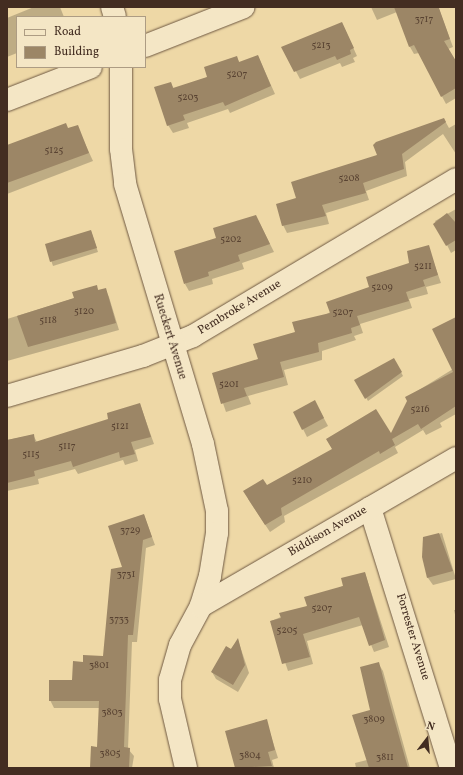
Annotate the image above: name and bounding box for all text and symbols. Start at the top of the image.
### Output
house number: 3717 [415,14,433,26]
legend [16,16,146,68]
text: Road [54,24,81,40]
house number: 5213 [311,40,331,52]
text: Building [54,44,99,60]
house number: 5207 [227,69,247,81]
house number: 5203 [178,92,198,104]
house number: 5125 [45,145,63,157]
house number: 5208 [338,173,360,185]
house number: 5202 [220,234,242,246]
house number: 5211 [414,261,432,273]
street label: Pembroke Avenue [196,277,284,339]
house number: 5209 [371,282,393,294]
street label: Rueckert Avenue [149,292,189,382]
house number: 5120 [74,306,94,318]
house number: 5207 [333,307,353,319]
house number: 5118 [39,315,57,327]
house number: 5201 [219,379,239,391]
house number: 5216 [410,404,430,416]
house number: 5121 [111,421,129,433]
house number: 5117 [58,441,76,453]
house number: 5115 [22,449,40,461]
house number: 5210 [292,475,312,487]
street label: Biddison Avenue [286,504,370,560]
house number: 3729 [120,525,140,537]
house number: 3731 [117,569,135,581]
street label: Forrester Avenue [392,592,432,682]
house number: 5207 [312,603,332,615]
house number: 3733 [109,614,129,626]
house number: 5205 [277,625,297,637]
house number: 3801 [89,660,109,672]
house number: 3803 [101,707,123,719]
house number: 3809 [363,714,385,726]
north arrow [407,719,447,759]
text: N [425,719,436,735]
house number: 3805 [100,748,120,760]
house number: 3804 [239,750,261,762]
house number: 3811 [376,752,394,764]

